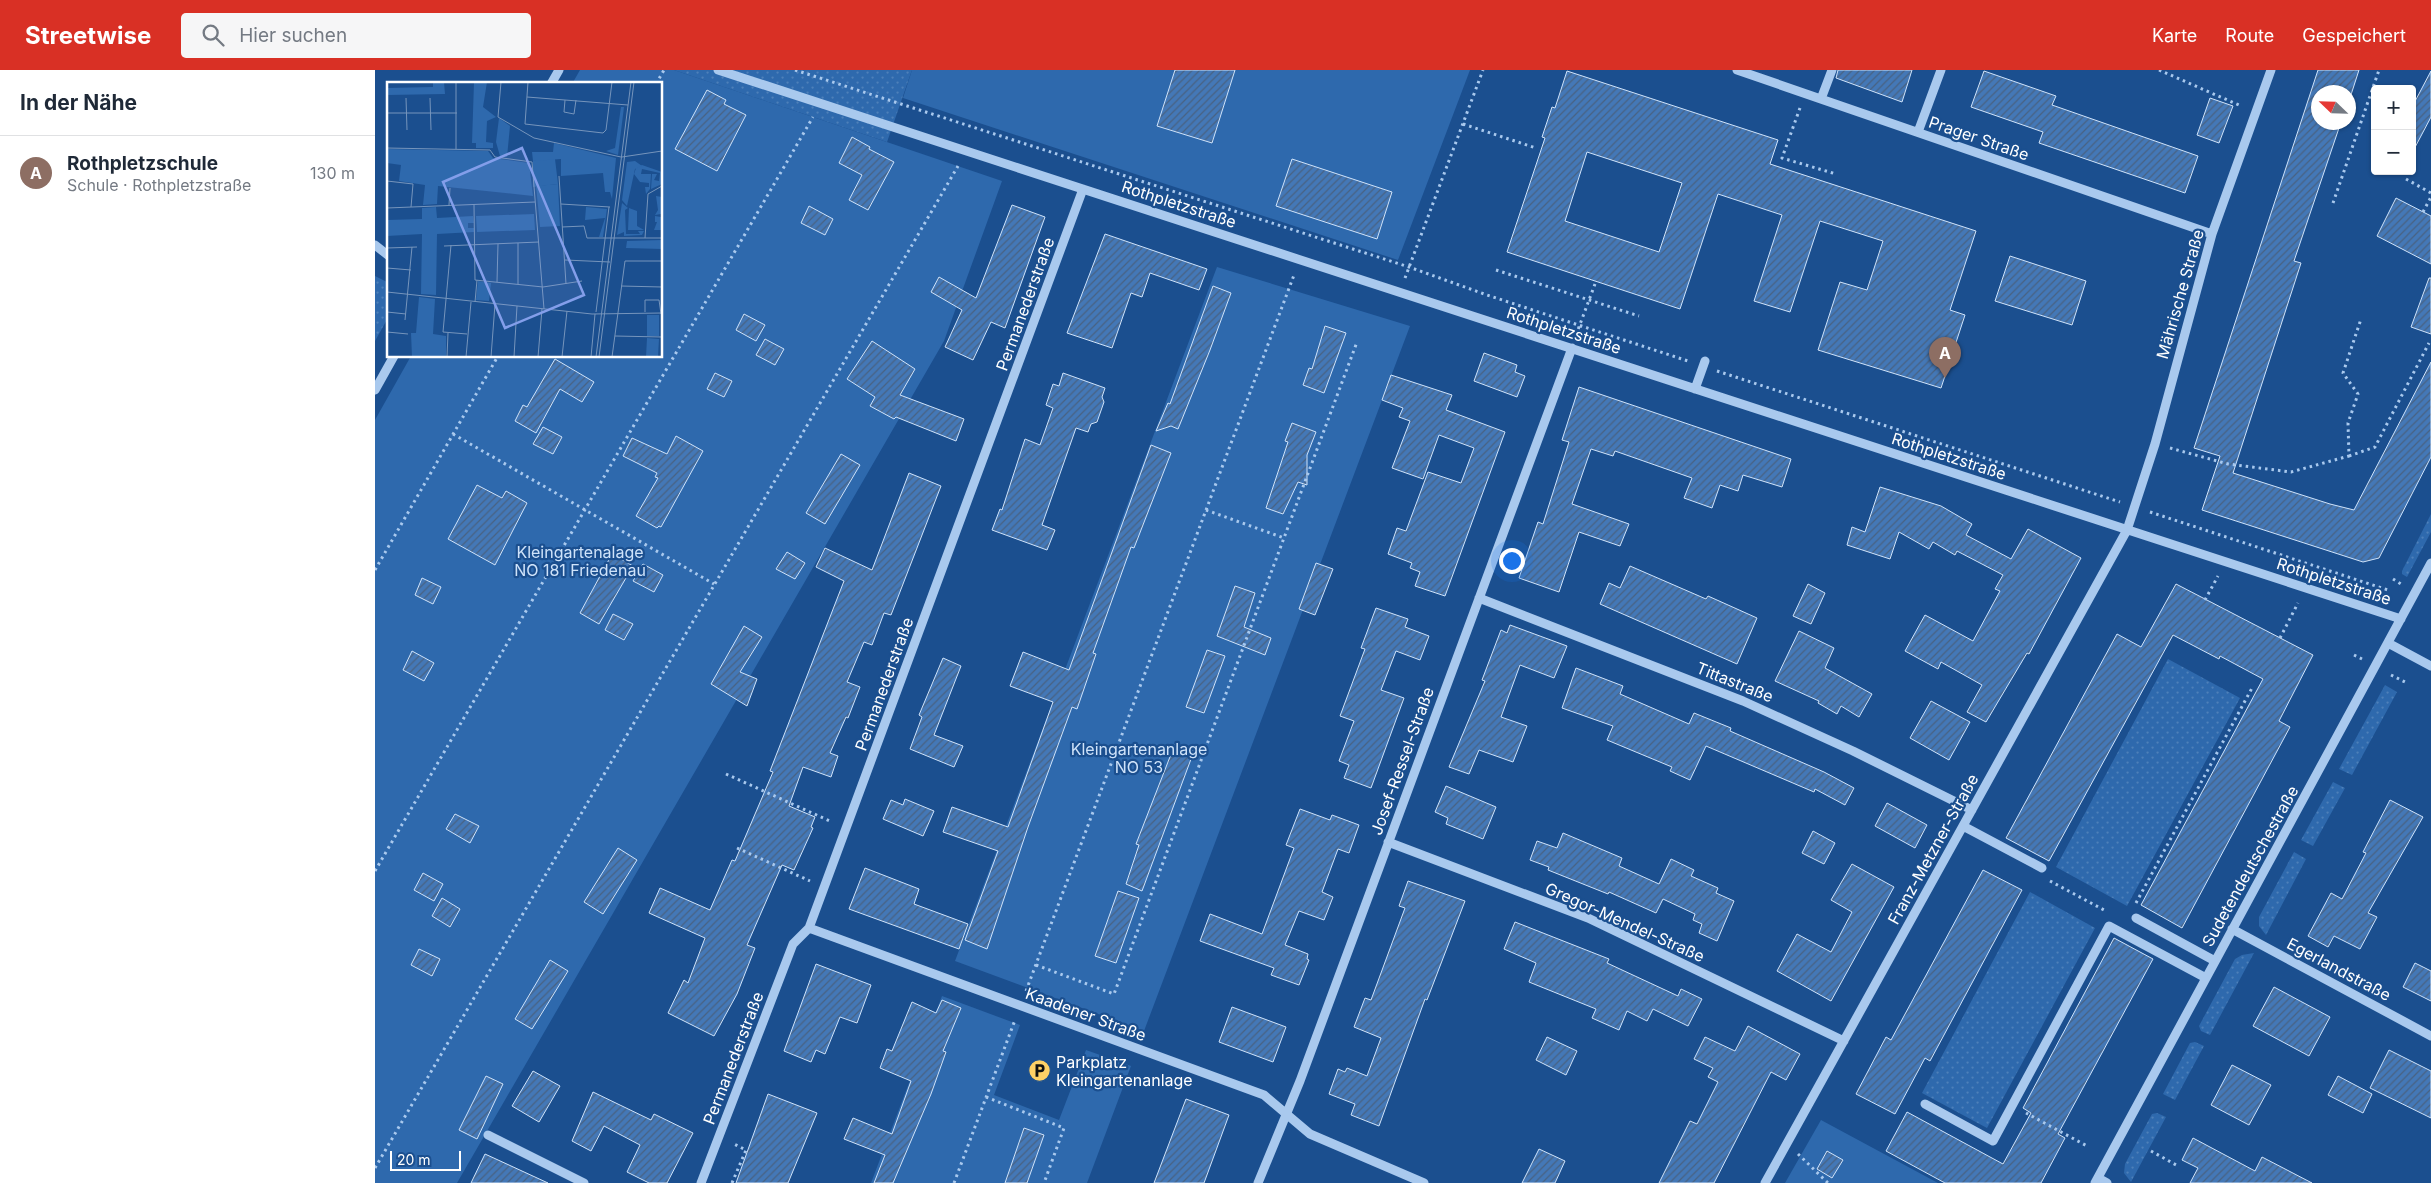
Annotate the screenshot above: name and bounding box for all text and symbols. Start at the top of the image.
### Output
search box [181,13,531,58]
text: Streetwise [25,21,151,50]
icon: search [199,21,227,49]
text: Hier suchen [239,24,347,47]
text: Karte [2152,25,2197,46]
text: Route [2225,25,2274,46]
text: Gespeichert [2302,25,2406,46]
inset map [387,82,663,358]
north arrow [2311,85,2356,130]
map controls [2371,85,2416,175]
button: + [2371,85,2416,130]
text: In der Nähe [20,90,137,115]
street label: Prager Straße [1926,112,2032,164]
button: − [2371,130,2416,175]
text: Rothpletzschule [67,152,218,175]
text: A [30,163,42,183]
text: 130 m [310,163,355,183]
text: Schule · Rothpletzstraße [67,175,251,195]
street label: Rothpletzstraße [1119,176,1239,232]
street label: Mährische Straße [2152,227,2208,361]
street label: Permanederstraße [992,235,1058,373]
street label: Rothpletzstraße [1504,302,1624,358]
pin: A [1929,337,1961,378]
street label: Rothpletzstraße [1889,428,2009,484]
park label: Kleingartenalage NO 181 Friedenau [514,542,646,580]
your location [1499,548,1525,574]
street label: Rothpletzstraße [2274,553,2394,609]
street label: Permanederstraße [851,615,917,753]
street label: Tittastraße [1694,658,1776,706]
street label: Josef-Ressel-Straße [1366,684,1438,838]
park label: Kleingartenanlage NO 53 [1071,739,1207,777]
street label: Franz-Metzner-Straße [1883,770,1983,928]
street label: Sudetendeutschestraße [2197,782,2303,950]
street label: Gregor-Mendel-Straße [1542,878,1708,966]
street label: Egerlandstraße [2284,933,2394,1005]
street label: Kaadener Straße [1023,983,1149,1045]
street label: Permanederstraße [698,989,768,1127]
place label: Parkplatz Kleingartenanlage [1056,1052,1193,1090]
parking icon: Parkplatz Kleingartenanlage [1028,1059,1052,1083]
scale bar [390,1148,461,1171]
text: 20 m [397,1151,431,1168]

